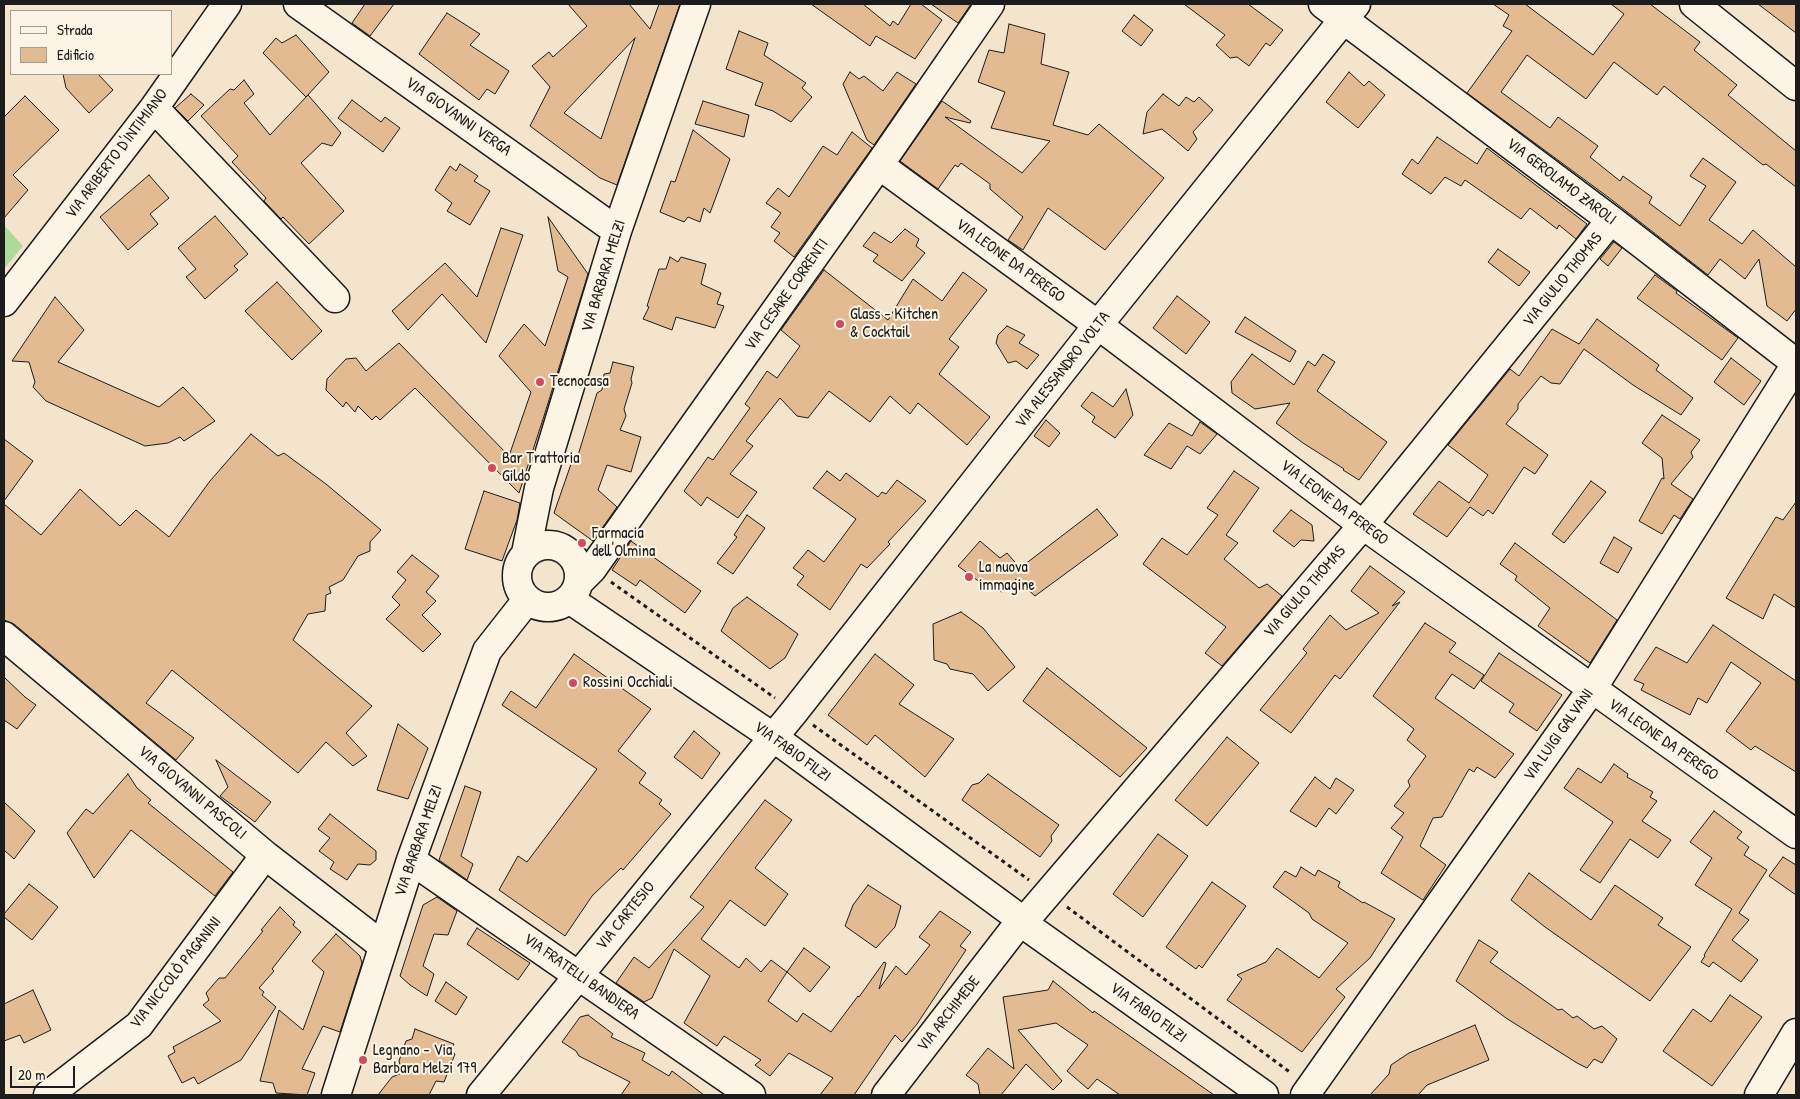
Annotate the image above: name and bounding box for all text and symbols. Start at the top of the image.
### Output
legend [10,10,172,75]
text: Strada [57,19,92,40]
text: Edificio [57,44,94,65]
street label: VIA GIOVANNI VERGA [401,73,515,161]
street label: VIA ARIBERTO D'INTIMIANO [62,85,172,223]
street label: VIA GEROLAMO ZAROLI [1502,134,1620,230]
street label: VIA LEONE DA PEREGO [952,215,1068,307]
street label: VIA BARBARA MELZI [578,217,630,335]
street label: VIA GIULIO THOMAS [1519,229,1607,331]
street label: VIA CESARE CORRENTI [741,235,833,355]
place label: Glass - Kitchen & Cocktail [850,305,938,343]
street label: VIA ALESSANDRO VOLTA [1012,308,1114,432]
marker: Glass - Kitchen & Cocktail [834,318,846,330]
place label: Tecnocasa [550,372,609,392]
marker: Tecnocasa [534,376,546,388]
place label: Bar Trattoria Gildo [502,449,580,487]
street label: VIA LEONE DA PEREGO [1276,456,1392,550]
marker: Bar Trattoria Gildo [486,462,498,474]
place label: Farmacia dell'Olmina [592,524,655,562]
marker: Farmacia dell'Olmina [576,537,588,549]
street label: VIA GIULIO THOMAS [1260,542,1350,642]
place label: La nuova immagine [979,558,1035,596]
marker: La nuova immagine [963,571,975,583]
place label: Rossini Occhiali [583,673,673,693]
marker: Rossini Occhiali [567,677,579,689]
street label: VIA LUIGI GALVANI [1520,685,1598,785]
street label: VIA LEONE DA PEREGO [1604,695,1722,785]
street label: VIA FABIO FILZI [750,718,834,786]
street label: VIA GIOVANNI PASCOLI [134,742,250,844]
street label: VIA BARBARA MELZI [391,783,447,899]
street label: VIA CARTESIO [593,878,659,954]
street label: VIA NICCOLÒ PAGANINI [126,913,226,1033]
street label: VIA FRATELLI BANDIERA [519,930,643,1024]
street label: VIA ARCHIMEDE [914,972,984,1056]
street label: VIA FABIO FILZI [1106,979,1190,1047]
place label: Legnano - Via Barbara Melzi 179 [373,1041,476,1079]
marker: Legnano - Via Barbara Melzi 179 [357,1054,369,1066]
scale bar [12,1056,78,1088]
text: 20 m [18,1064,45,1085]

